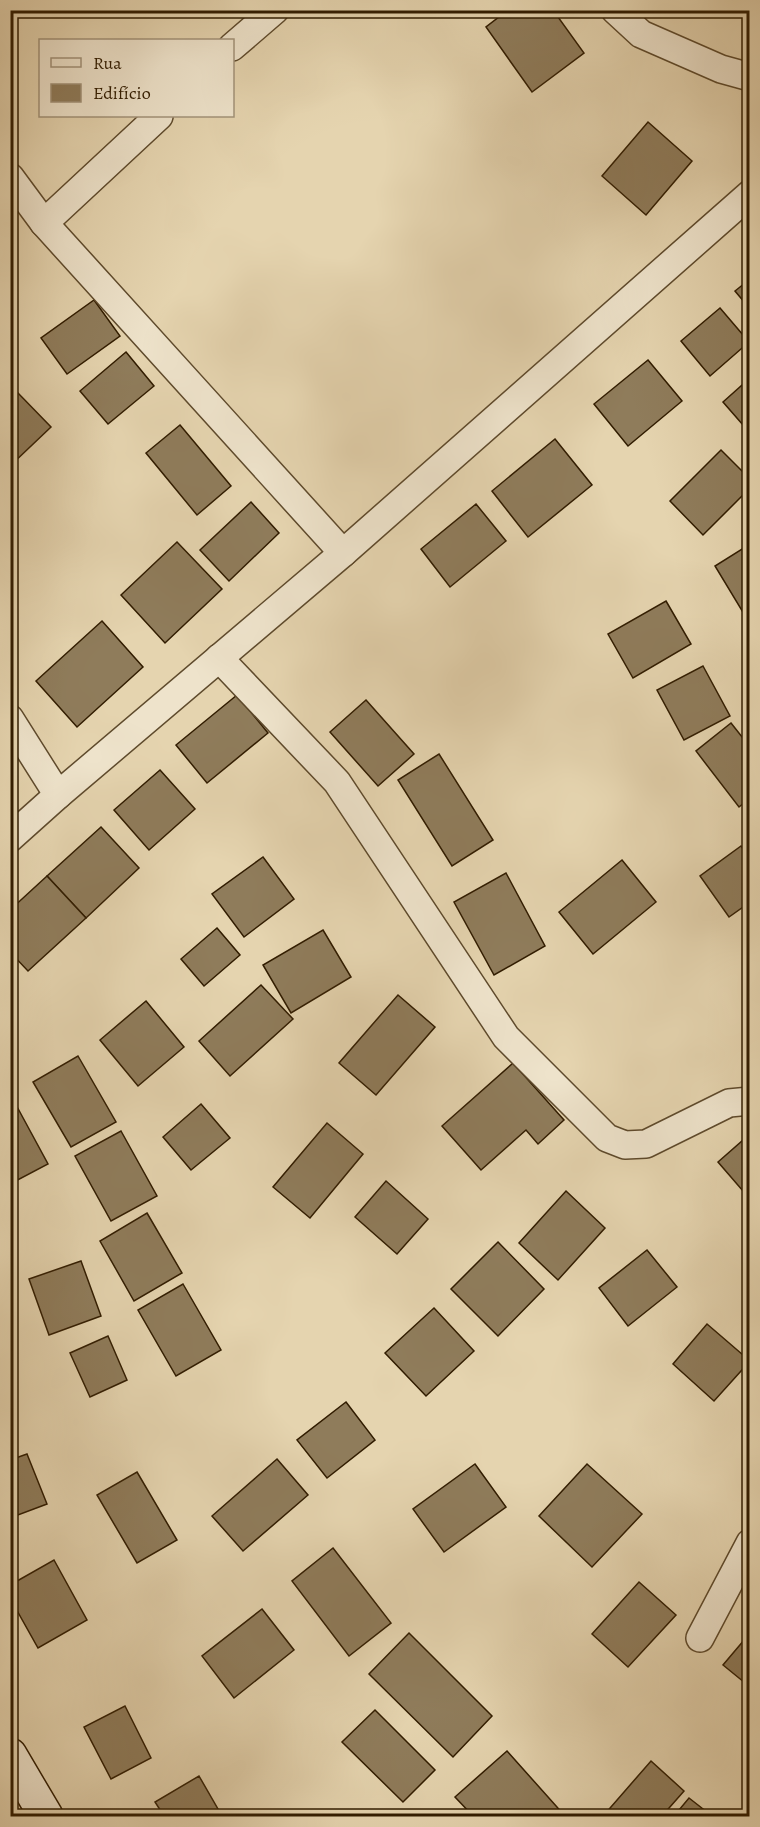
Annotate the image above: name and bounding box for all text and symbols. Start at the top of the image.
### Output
legend [39,39,234,117]
text: Rua [93,51,122,75]
text: Edifício [93,81,151,105]

